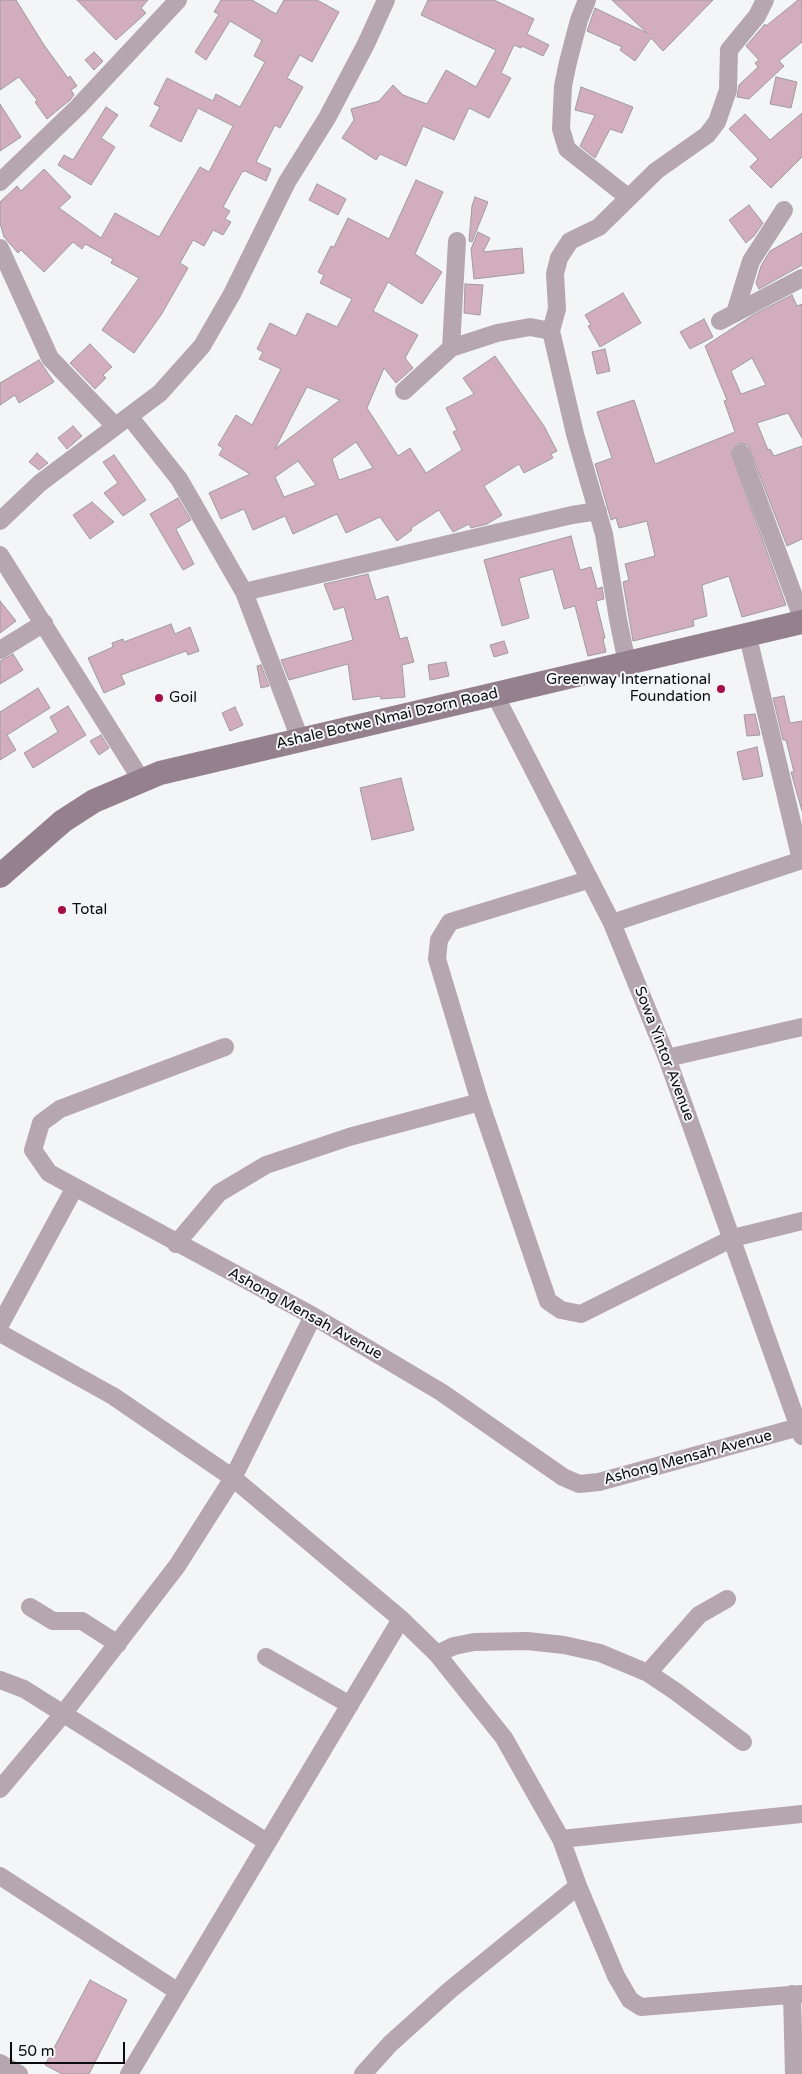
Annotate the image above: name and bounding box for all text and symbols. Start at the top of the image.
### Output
place label: Greenway International Foundation [546,671,711,706]
marker: Greenway International Foundation [715,683,727,695]
street label: Ashale Botwe Nmai Dzorn Road [274,685,500,753]
place label: Goil [169,689,197,707]
marker: Goil [153,692,165,704]
place label: Total [72,901,107,919]
marker: Total [56,904,68,916]
street label: Sowa Yintor Avenue [630,984,698,1124]
street label: Ashong Mensah Avenue [225,1264,385,1364]
street label: Ashong Mensah Avenue [602,1427,774,1489]
scale bar [12,2032,128,2064]
text: 50 m [18,2042,55,2060]

